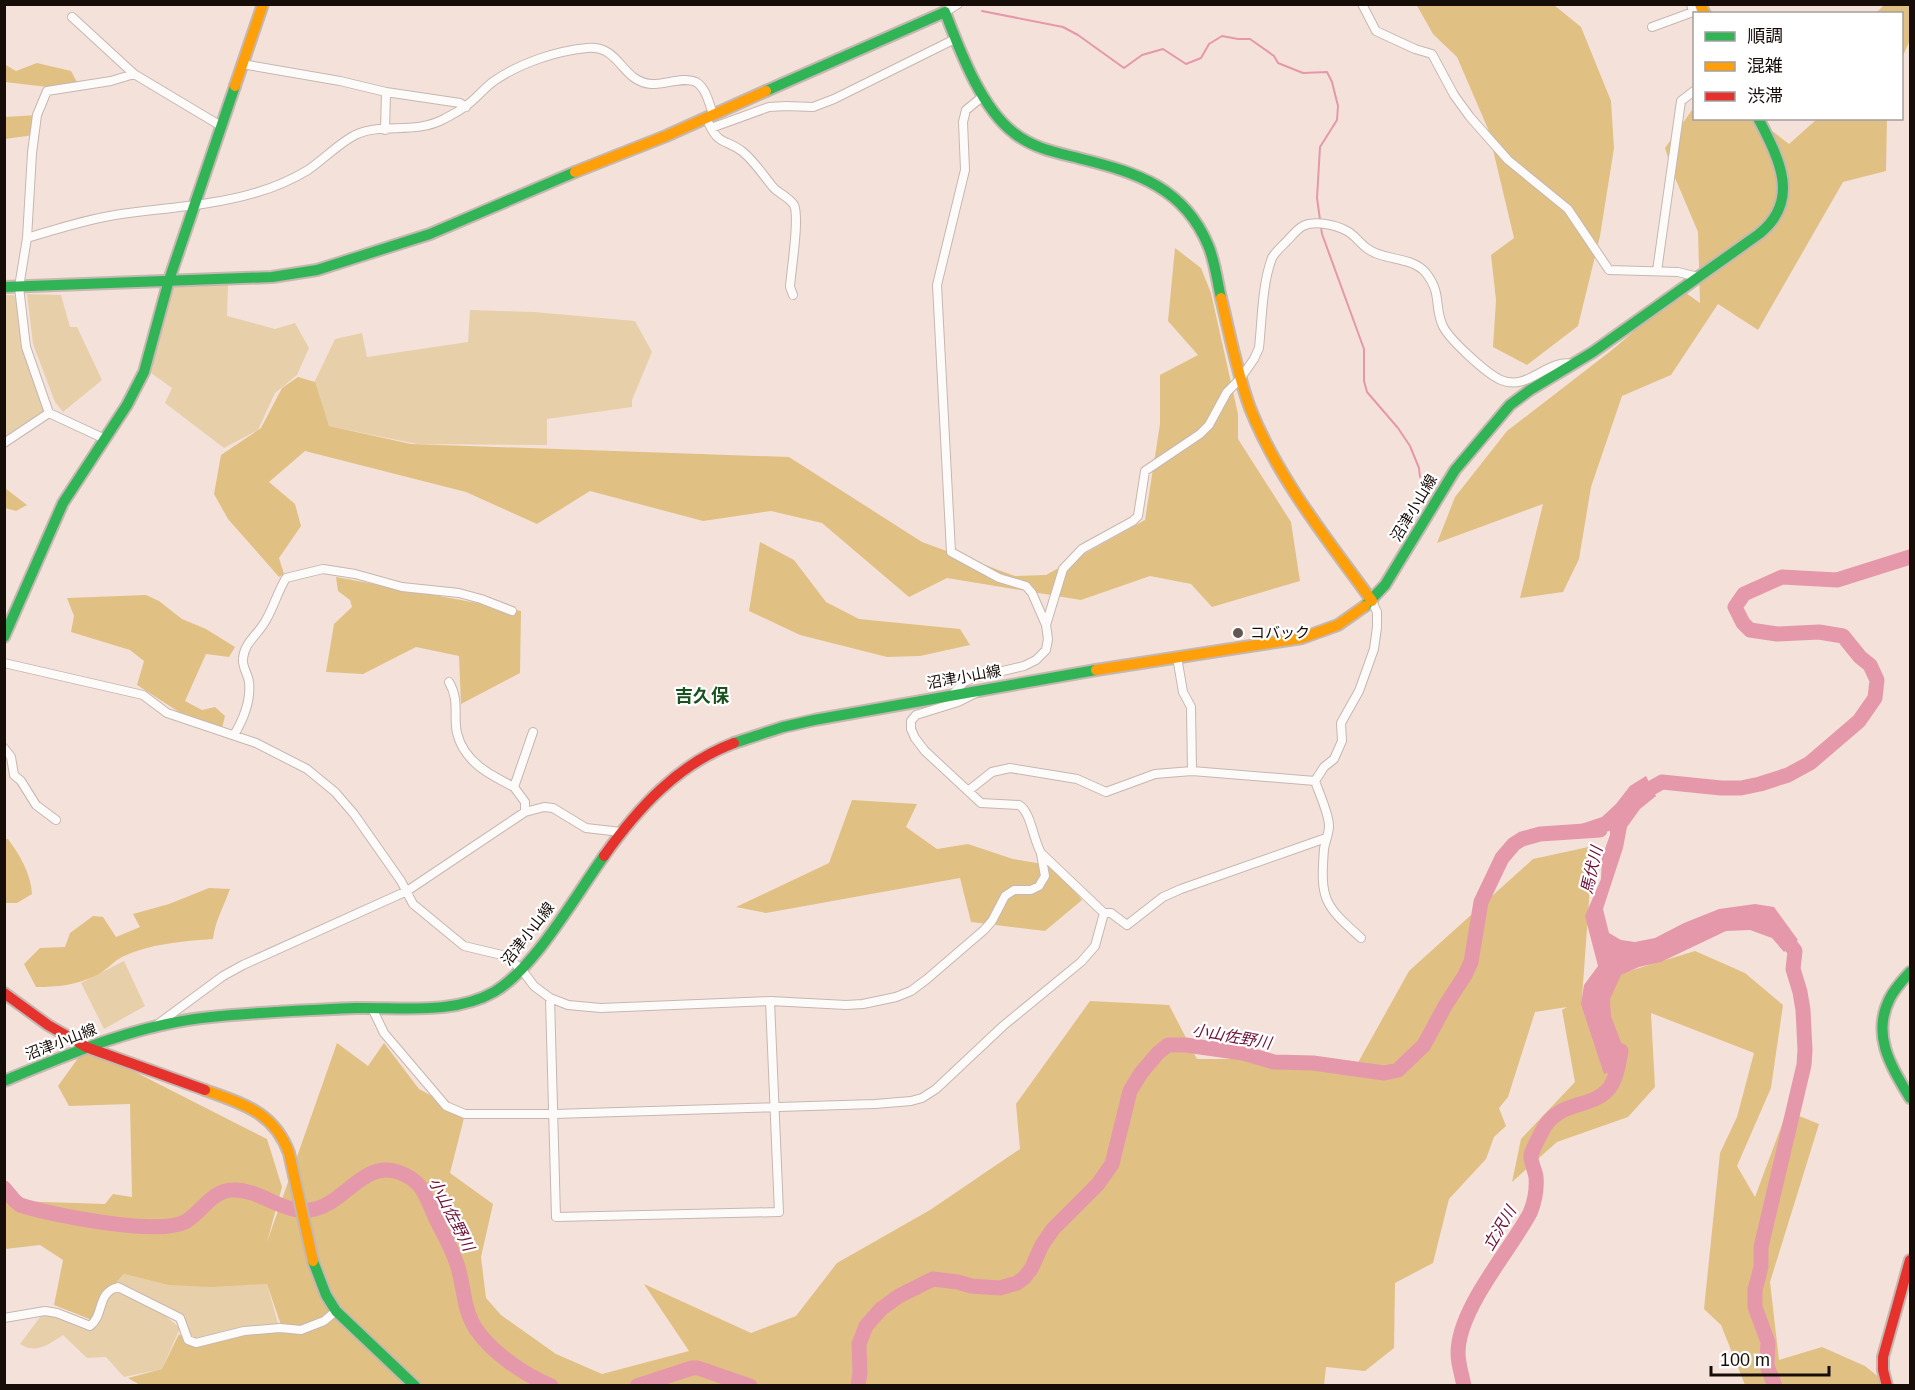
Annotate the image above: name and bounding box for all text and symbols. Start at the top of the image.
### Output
legend [1693,12,1903,120]
text: 順調 [1747,26,1783,46]
text: 混雑 [1747,56,1783,76]
text: 渋滞 [1747,86,1783,106]
street label: 沼津小山線 [1387,471,1440,544]
place label: コバック [1250,624,1310,641]
marker: コバック [1231,626,1245,640]
street label: 沼津小山線 [925,662,1002,691]
district label: 吉久保 [675,686,730,706]
water label: 馬伏川 [1578,843,1606,895]
street label: 沼津小山線 [498,899,557,968]
street label: 沼津小山線 [23,1020,99,1063]
water label: 小山佐野川 [1191,1021,1275,1052]
water label: 小山佐野川 [426,1175,478,1256]
water label: 立沢川 [1480,1202,1520,1253]
scale bar [1711,1339,1830,1377]
text: 100 m [1720,1350,1770,1370]

